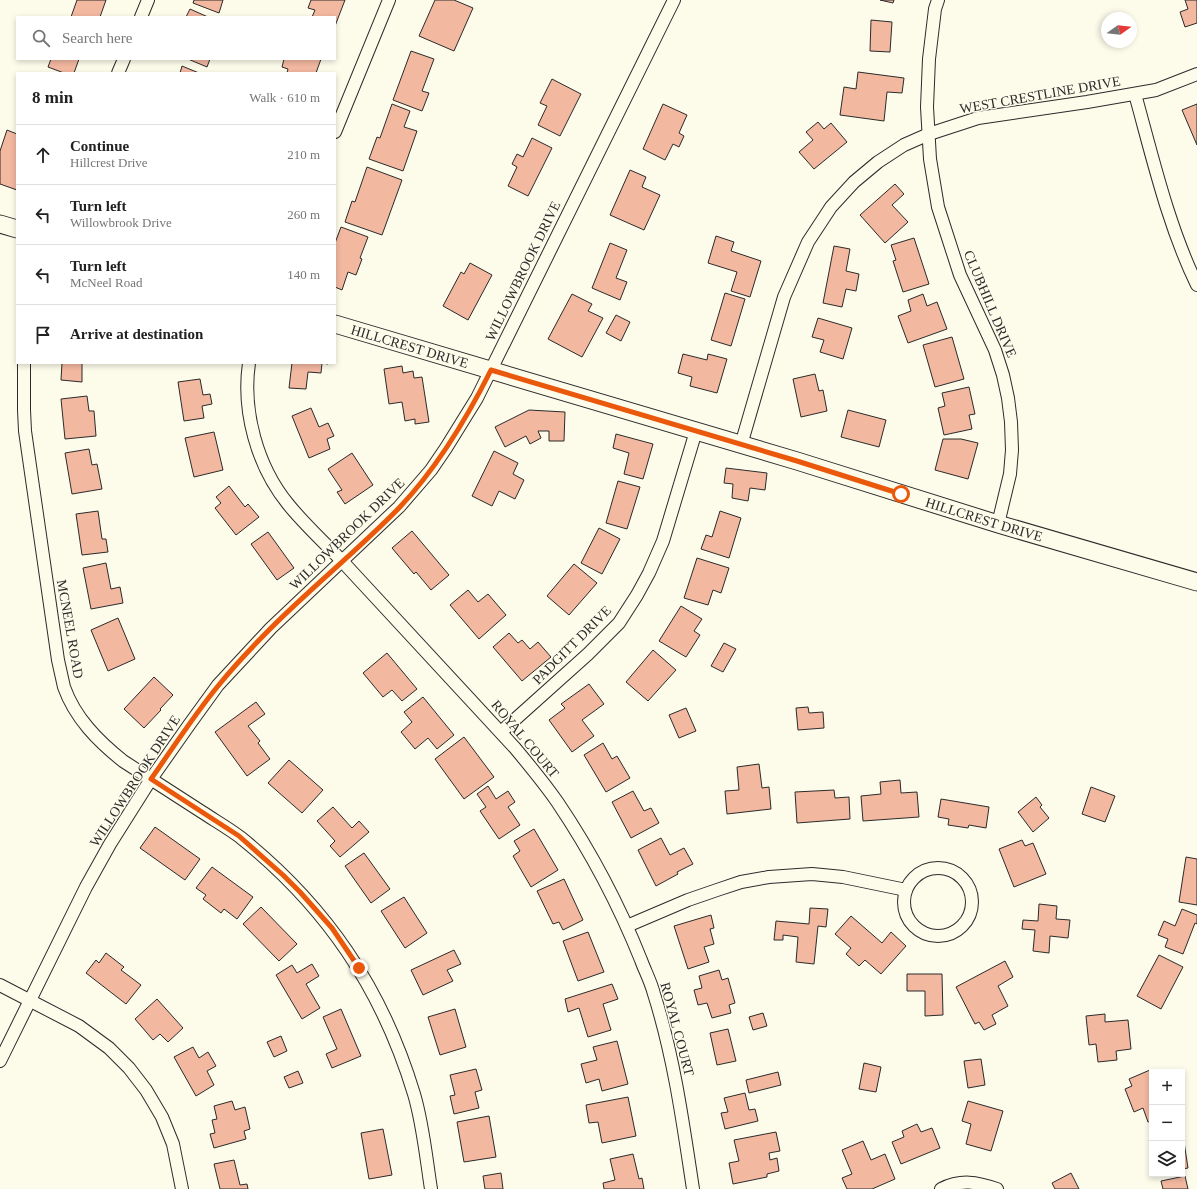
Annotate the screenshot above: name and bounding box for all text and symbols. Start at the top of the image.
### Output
north arrow [1101,12,1137,48]
search box [16,16,336,60]
icon: search [30,27,52,49]
text: Search here [62,30,132,46]
street label: WEST CRESTLINE DRIVE [958,73,1122,117]
text: 8 min [32,88,73,107]
text: Walk · 610 m [249,90,320,105]
text: Continue [70,138,129,154]
icon: ahead [32,144,54,166]
text: 210 m [287,147,320,162]
text: Hillcrest Drive [70,155,148,170]
text: Turn left [70,198,127,214]
street label: WILLOWBROOK DRIVE [483,199,563,343]
icon: left [32,204,54,226]
text: 260 m [287,207,320,222]
text: Willowbrook Drive [70,215,172,230]
street label: CLUBHILL DRIVE [961,248,1019,360]
text: Turn left [70,258,127,274]
icon: left [32,264,54,286]
text: 140 m [287,267,320,282]
text: McNeel Road [70,275,143,290]
street label: HILLCREST DRIVE [349,322,470,371]
icon: arrive [32,324,54,346]
text: Arrive at destination [70,326,203,342]
street label: WILLOWBROOK DRIVE [287,475,407,593]
route start [892,485,910,503]
street label: HILLCREST DRIVE [924,494,1045,544]
street label: MCNEEL ROAD [54,578,86,680]
street label: PADGITT DRIVE [530,603,614,687]
street label: ROYAL COURT [488,697,562,781]
street label: WILLOWBROOK DRIVE [87,713,183,849]
route end [350,959,368,977]
street label: ROYAL COURT [657,981,697,1078]
map controls [1149,1069,1185,1177]
button: + [1149,1069,1185,1105]
button: − [1149,1105,1185,1141]
button: layers [1149,1141,1185,1177]

